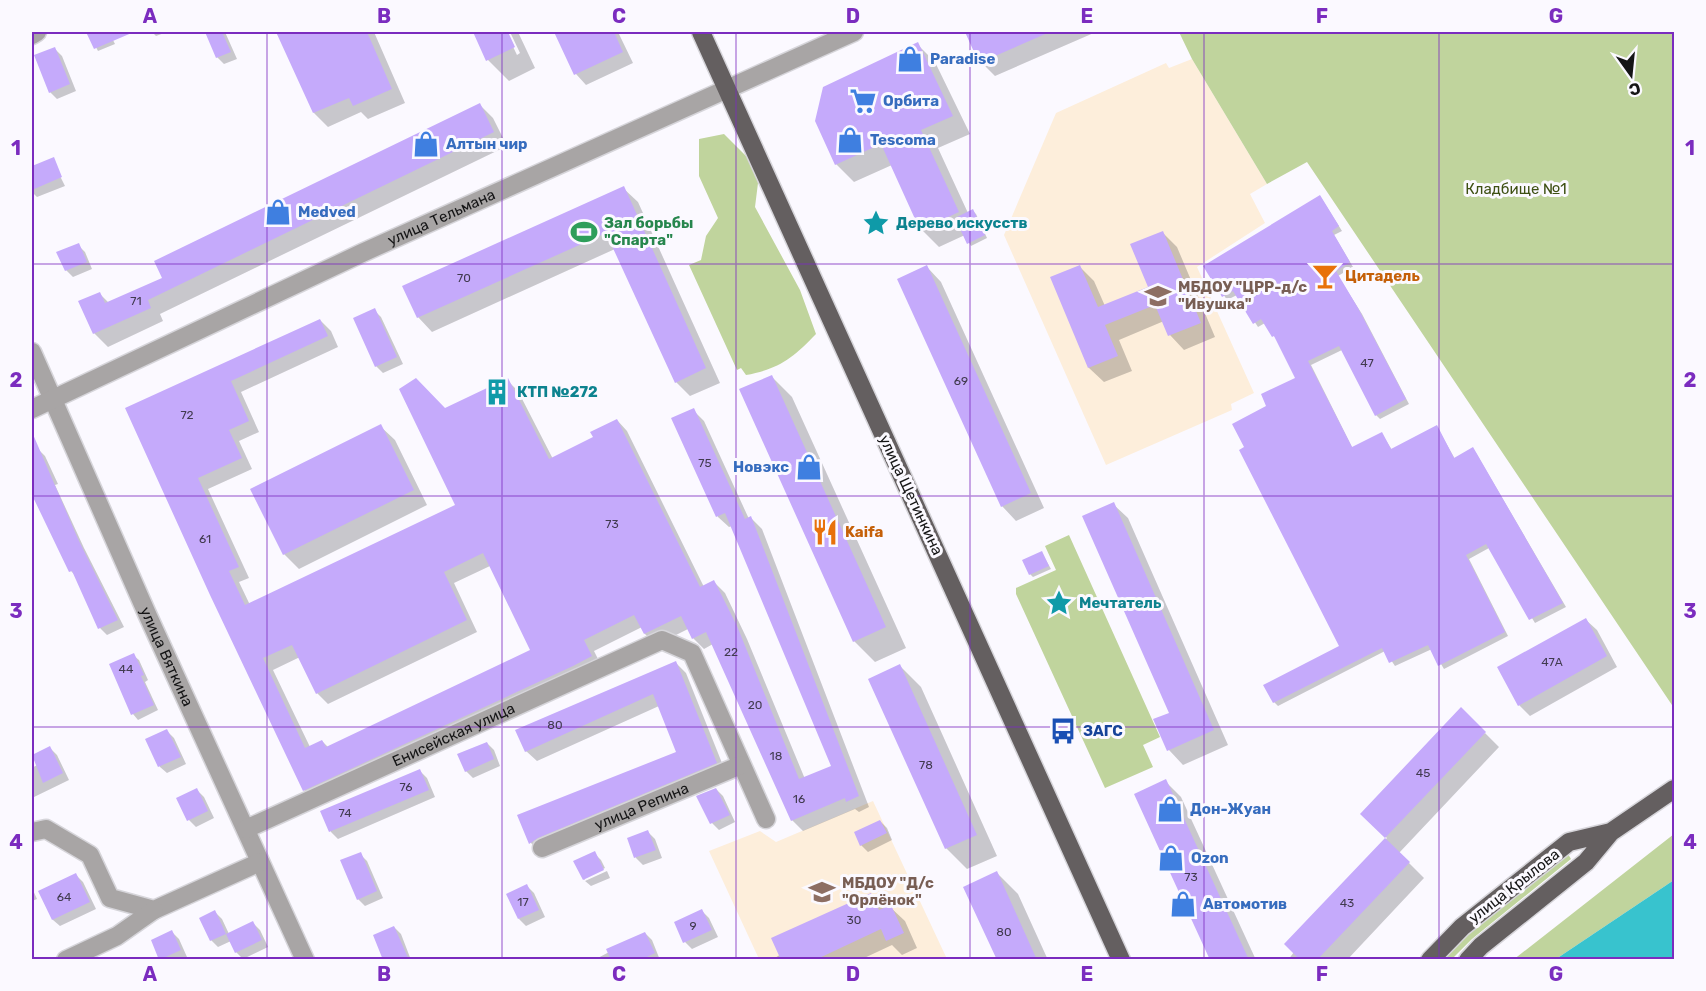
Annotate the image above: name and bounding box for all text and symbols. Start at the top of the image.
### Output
text: A [143,4,158,28]
text: B [377,4,391,28]
text: C [612,4,626,28]
text: D [846,4,860,28]
text: E [1081,4,1093,28]
text: F [1316,4,1328,28]
text: G [1549,4,1563,28]
shop icon: Paradise [895,44,925,74]
north arrow [1601,45,1661,105]
place label: Paradise [930,50,995,68]
text: С [1627,78,1643,100]
supermarket icon: Орбита [848,86,878,116]
place label: Орбита [883,92,939,110]
shop icon: Tescoma [835,125,865,155]
shop icon: Алтын чир [411,129,441,159]
place label: Tescoma [870,131,936,149]
place label: Алтын чир [446,135,528,153]
text: 1 [11,136,21,160]
text: 1 [1685,136,1695,160]
park label: Кладбище №1 [1465,180,1567,198]
street label: улица Тельмана [385,185,498,249]
shop icon: Medved [263,197,293,227]
place label: Medved [298,203,356,221]
place icon: Дерево искусств [861,208,891,238]
place label: Зал борьбы "Спарта" [604,214,693,249]
place label: Дерево искусств [896,214,1028,232]
sports icon: Зал борьбы "Спарта" [569,217,599,247]
bar icon: Цитадель [1310,261,1340,291]
place label: Цитадель [1345,267,1420,285]
house number: 70 [457,271,471,285]
place label: МБДОУ "ЦРР-д/с "Ивушка" [1178,278,1307,313]
school or university icon: МБДОУ "ЦРР-д/с "Ивушка" [1143,281,1173,311]
house number: 71 [130,294,142,308]
house number: 47 [1360,356,1374,370]
text: 2 [10,368,23,392]
text: 2 [1684,368,1697,392]
house number: 69 [954,374,968,388]
building icon: КТП №272 [482,377,512,407]
place label: КТП №272 [517,383,598,401]
house number: 72 [180,408,194,422]
street label: улица Щетинкина [875,432,947,558]
shop icon: Новэкс [794,452,824,482]
house number: 75 [698,456,712,470]
place label: Новэкс [733,458,789,476]
house number: 73 [605,517,619,531]
restaurant icon: Kaifa [810,517,840,547]
place label: Kaifa [845,523,884,541]
house number: 61 [199,532,211,546]
place icon: Мечтатель [1044,588,1074,618]
place label: Мечтатель [1079,594,1162,612]
text: 3 [9,599,23,623]
text: 3 [1683,599,1697,623]
street label: улица Вяткина [136,604,197,709]
house number: 22 [724,645,738,659]
house number: 47А [1541,655,1563,669]
house number: 44 [119,662,134,676]
house number: 20 [748,698,762,712]
street label: Енисейская улица [389,699,518,770]
bus stop icon: ЗАГС [1048,716,1078,746]
house number: 80 [547,718,563,732]
place label: ЗАГС [1083,722,1123,740]
house number: 18 [770,749,782,763]
house number: 78 [919,758,933,772]
house number: 45 [1416,766,1430,780]
street label: улица Репина [592,779,691,834]
house number: 76 [399,780,413,794]
house number: 16 [793,792,805,806]
shop icon: Дон-Жуан [1155,794,1185,824]
place label: Дон-Жуан [1190,800,1271,818]
house number: 74 [338,806,352,820]
text: 4 [9,830,23,854]
text: 4 [1683,830,1697,854]
shop icon: Ozon [1156,843,1186,873]
street label: улица Крылова [1465,845,1563,927]
place label: Ozon [1191,849,1229,867]
house number: 73 [1184,870,1198,884]
place label: МБДОУ "Д/с "Орлёнок" [842,874,934,909]
school or university icon: МБДОУ "Д/с "Орлёнок" [807,877,837,907]
shop icon: Автомотив [1168,889,1198,919]
house number: 64 [57,890,72,904]
house number: 17 [517,895,529,909]
place label: Автомотив [1203,895,1287,913]
house number: 43 [1340,896,1354,910]
house number: 30 [847,913,861,927]
house number: 9 [689,919,697,933]
house number: 80 [996,925,1012,939]
text: A [143,962,158,986]
text: B [377,962,391,986]
text: C [612,962,626,986]
text: D [846,962,860,986]
text: E [1081,962,1093,986]
text: F [1316,962,1328,986]
text: G [1549,962,1563,986]

